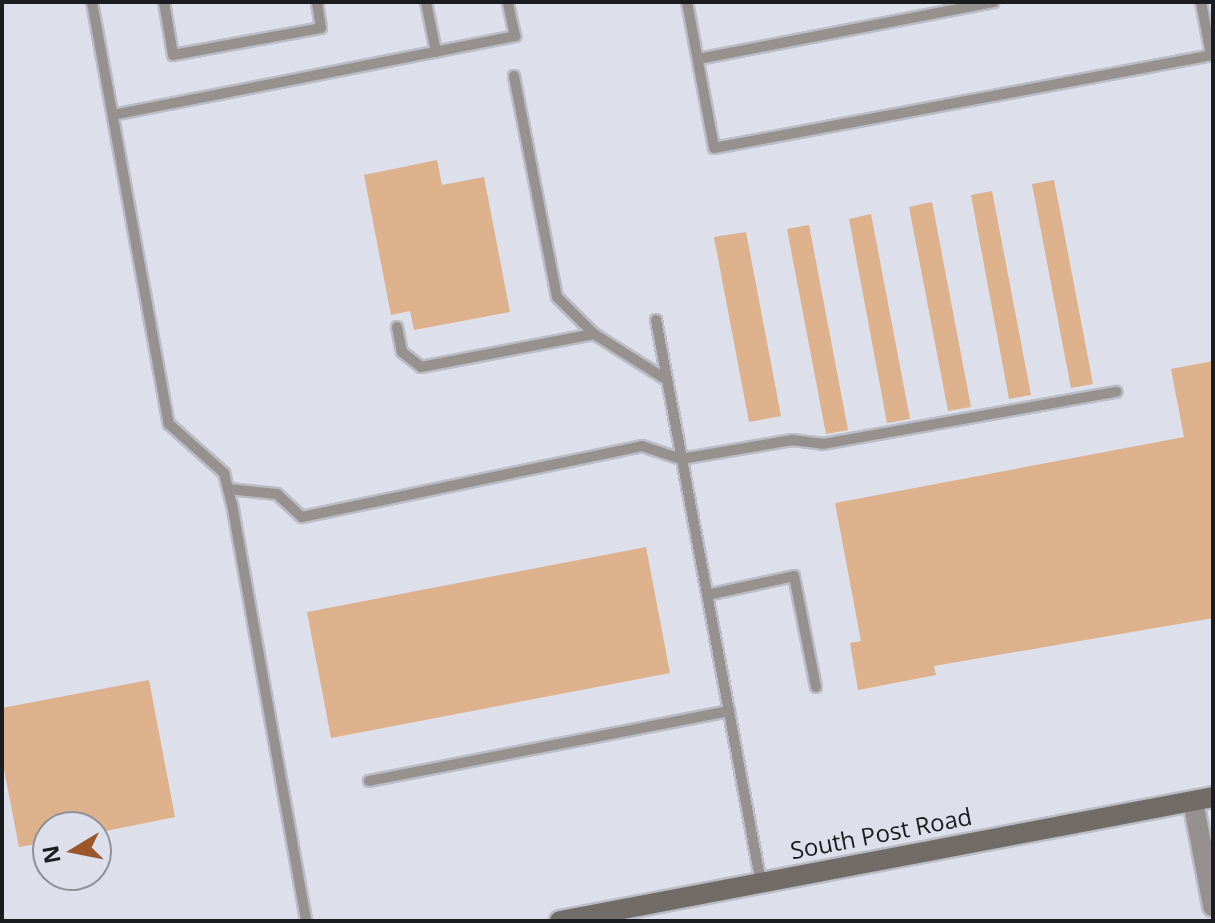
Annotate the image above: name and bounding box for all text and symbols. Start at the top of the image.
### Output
street label: South Post Road [788,801,974,865]
north arrow [32,811,112,891]
text: N [34,843,67,866]

